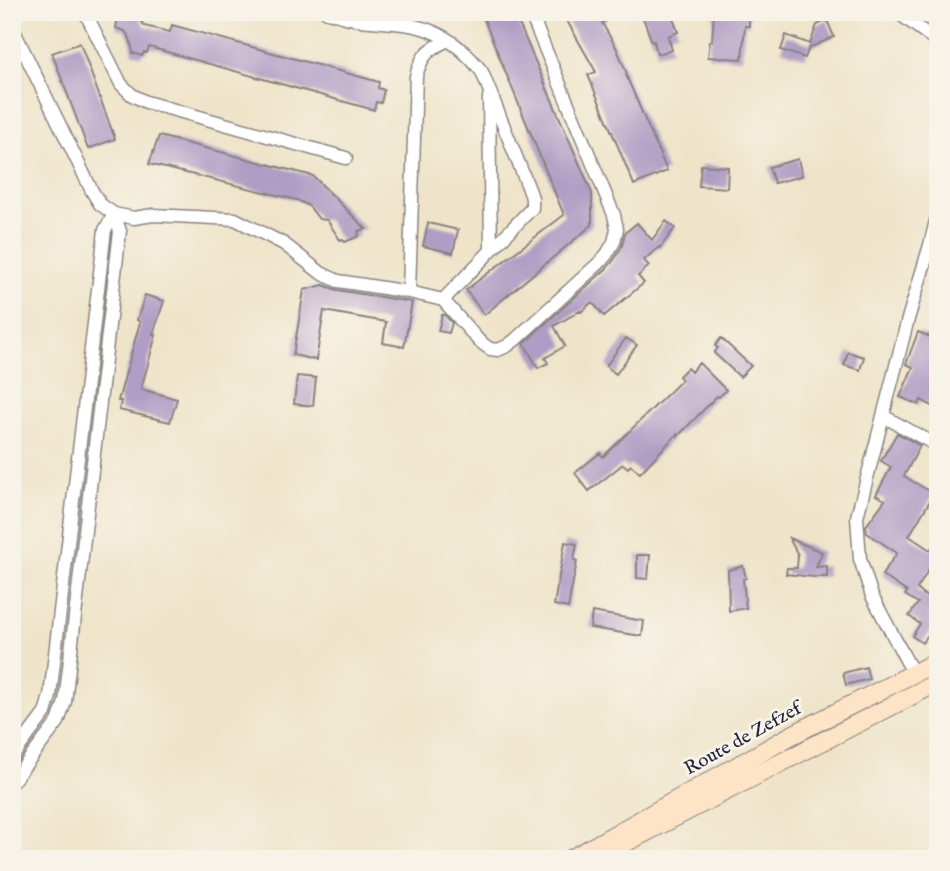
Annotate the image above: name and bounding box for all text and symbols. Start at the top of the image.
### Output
street label: Route de Zefzef [680,695,808,781]

